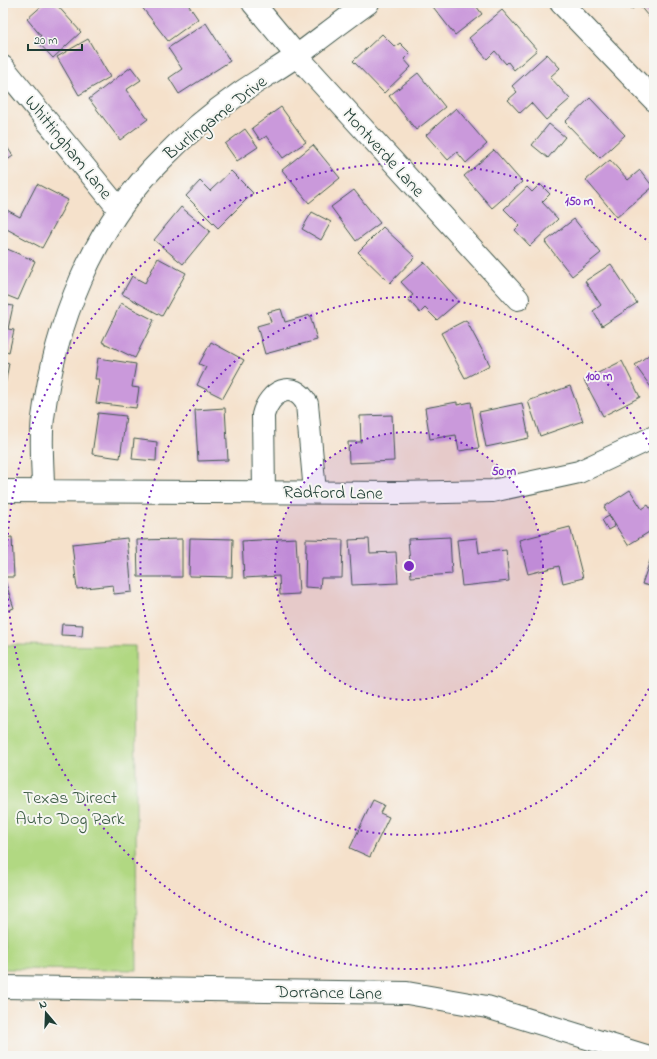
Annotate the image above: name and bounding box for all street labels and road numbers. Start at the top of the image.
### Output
street label: Burlingame Drive [158,69,275,169]
street label: Whittingham Lane [16,91,118,207]
street label: Montverde Lane [335,103,430,204]
street label: Radford Lane [283,480,384,508]
street label: Dorrance Lane [275,980,383,1008]

